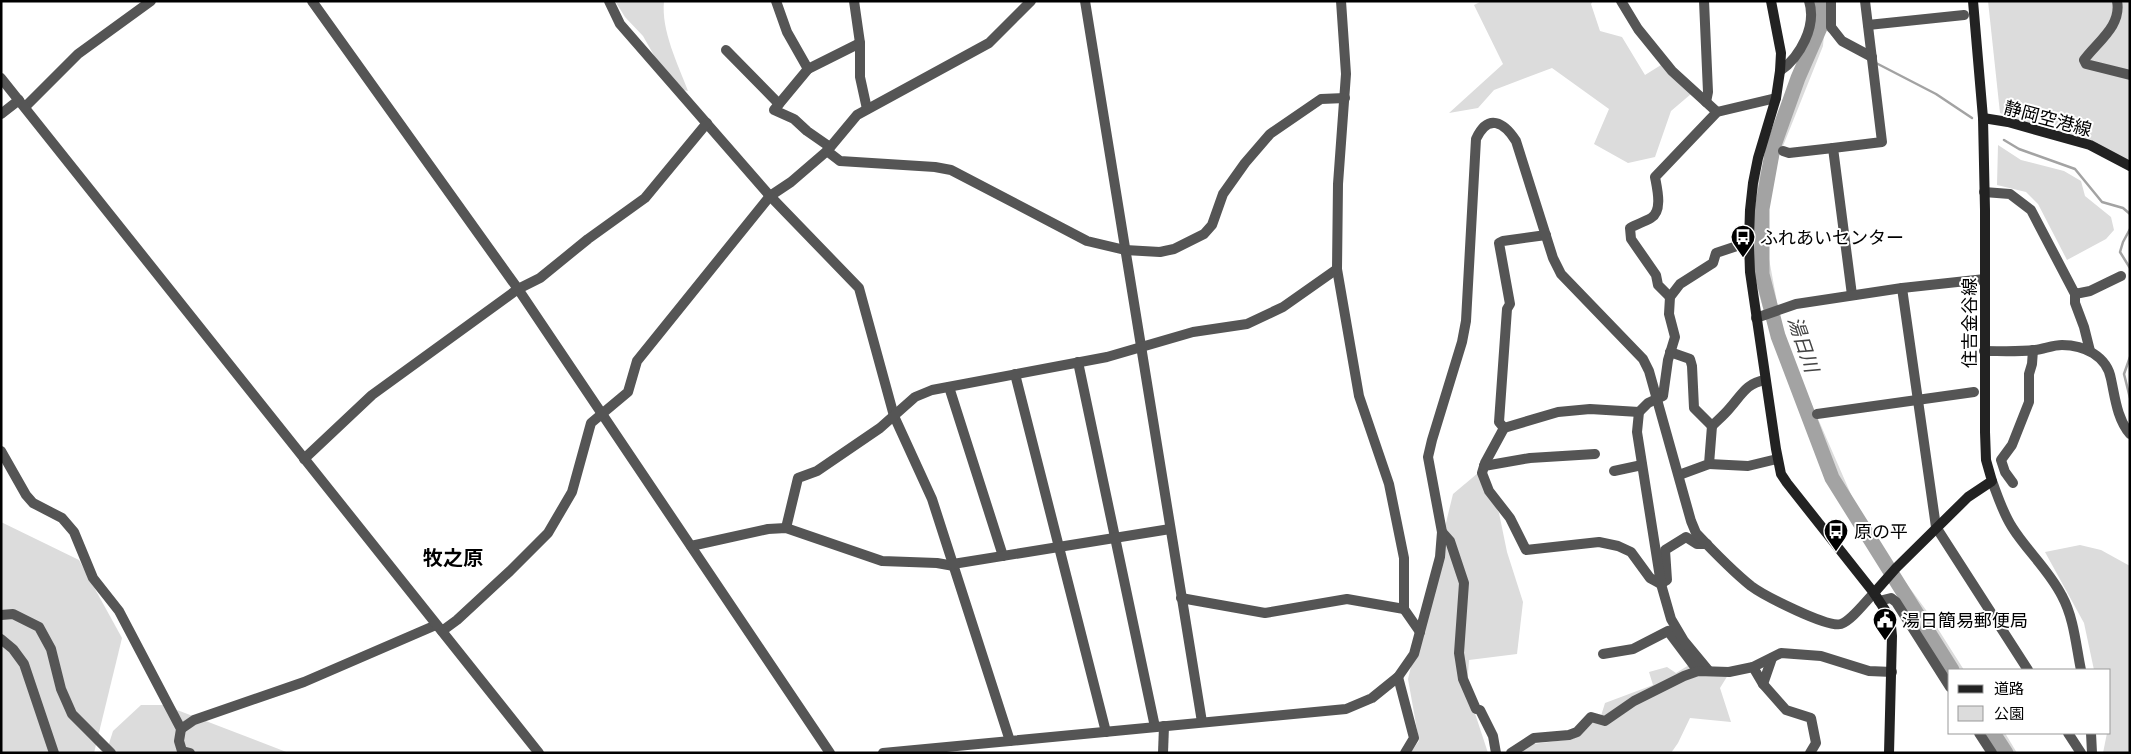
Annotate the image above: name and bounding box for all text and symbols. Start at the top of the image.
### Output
street label: 静岡空港線 [2002,96,2094,140]
bus stop icon: ふれあいセンター [1730,224,1756,258]
place label: ふれあいセンター [1760,226,1904,248]
street label: 住吉金谷線 [1958,278,1980,368]
water label: 湯日川 [1784,313,1825,377]
bus stop icon: 原の平 [1823,518,1849,552]
place label: 原の平 [1854,520,1908,542]
district label: 牧之原 [423,545,483,569]
public building icon: 湯日簡易郵便局 [1872,607,1898,641]
place label: 湯日簡易郵便局 [1902,609,2028,631]
legend [1948,669,2111,734]
text: 道路 [1994,679,2024,697]
text: 公園 [1994,704,2024,722]

